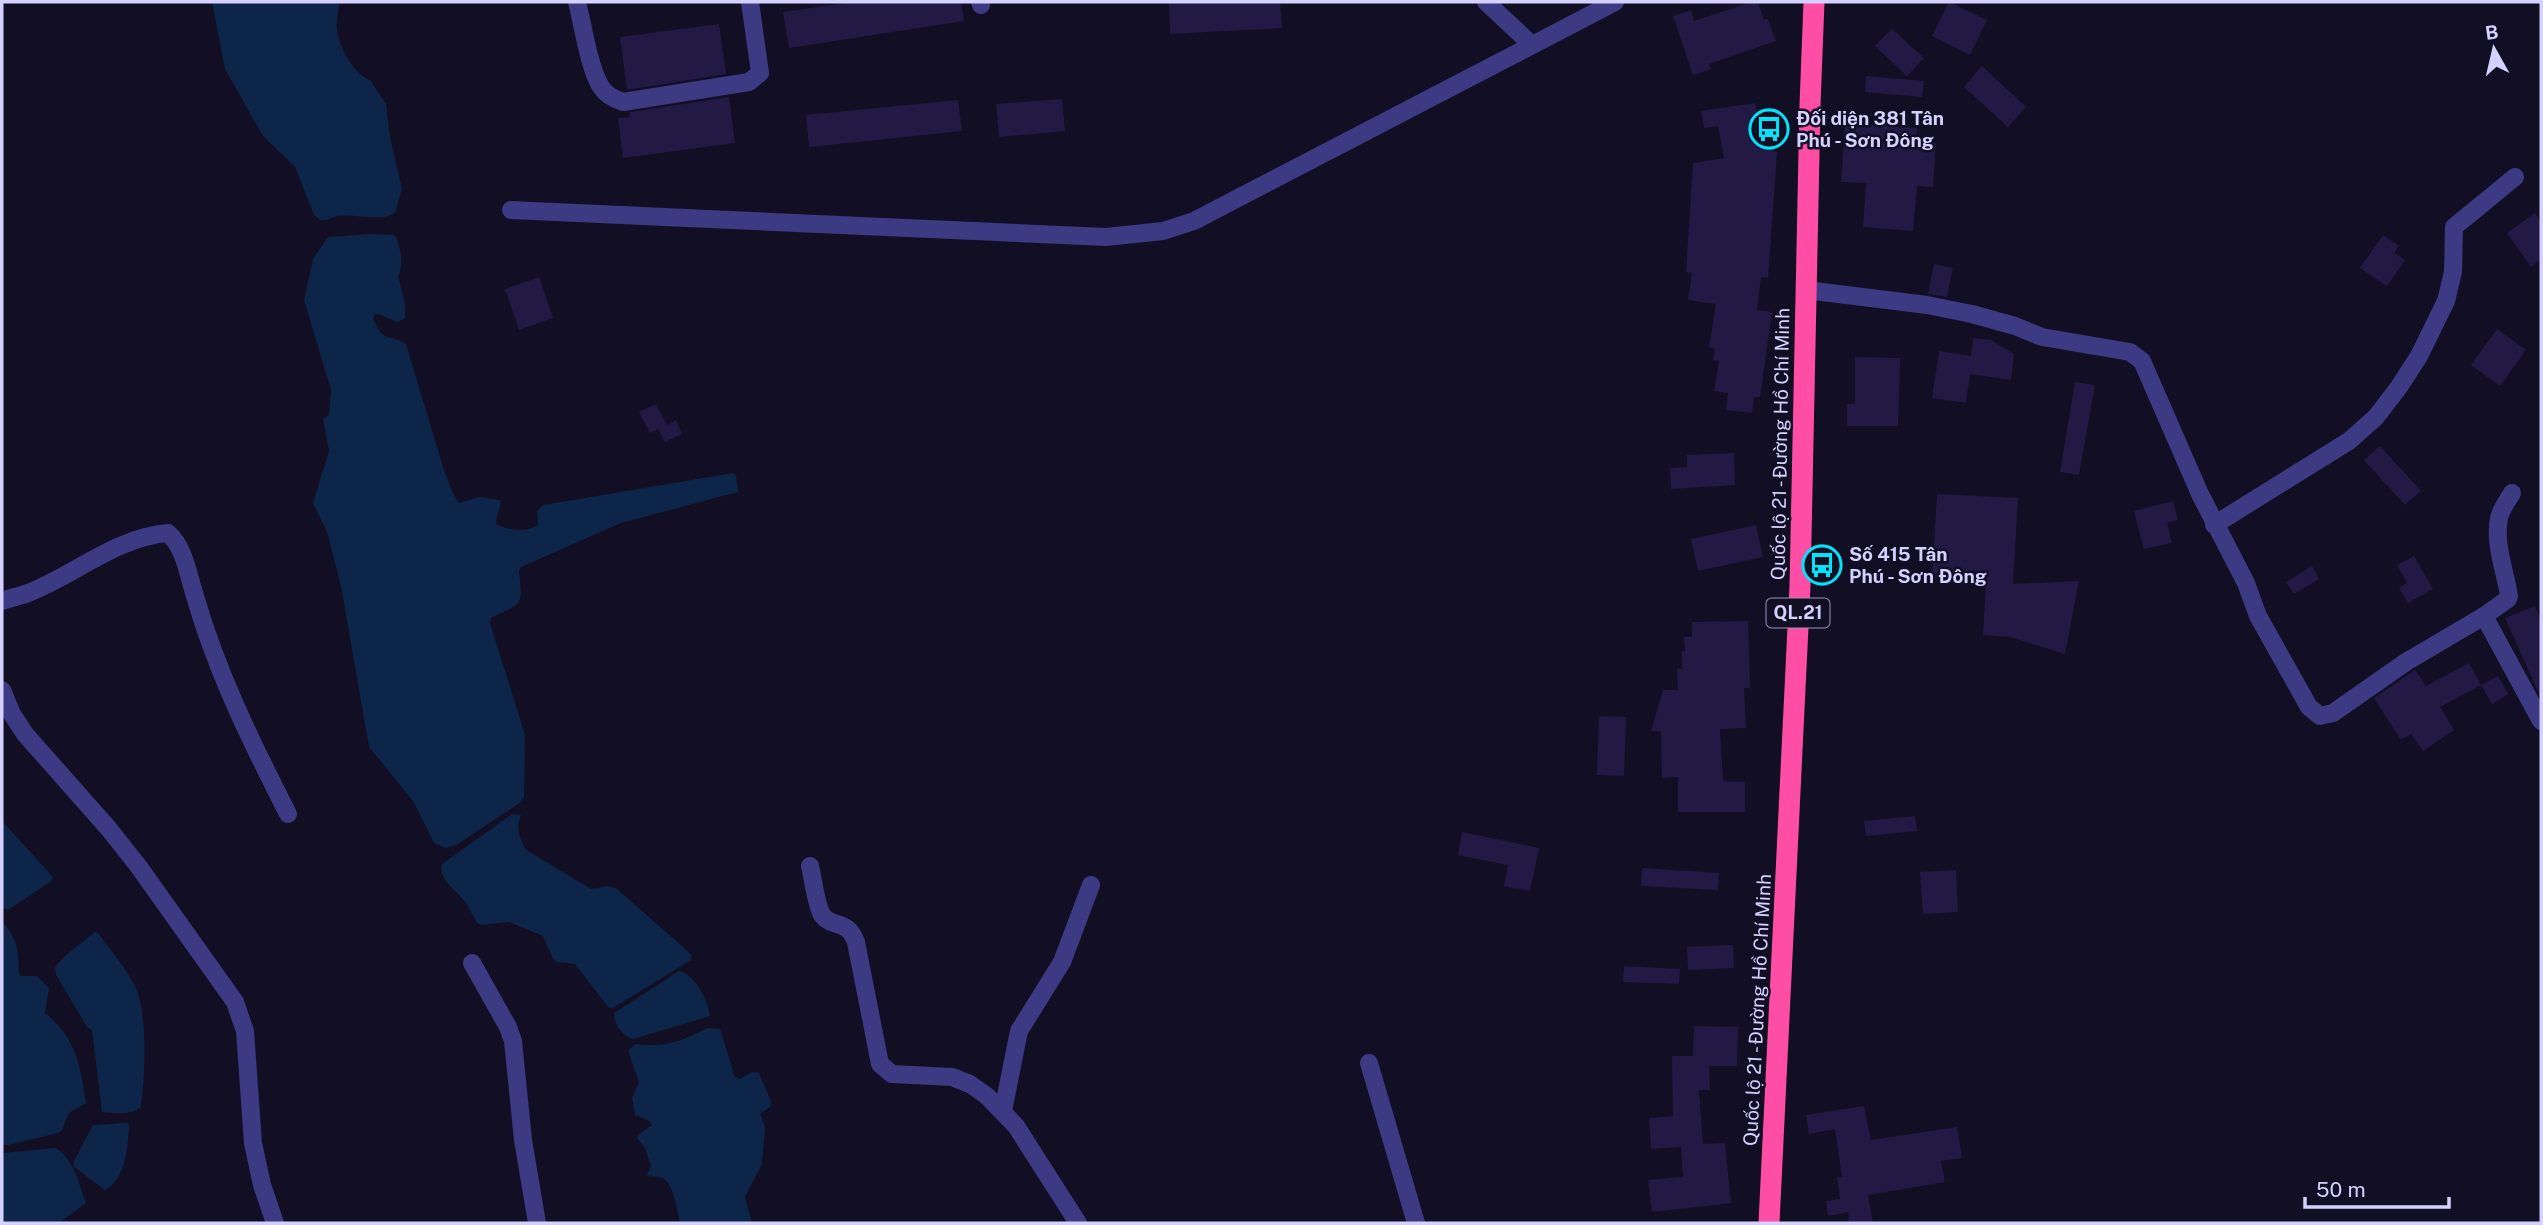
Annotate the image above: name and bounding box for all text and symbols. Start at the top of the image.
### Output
north arrow [2459,14,2529,84]
text: B [2484,20,2500,44]
place label: Đối diện 381 Tân Phú - Sơn Đông [1796,107,1944,151]
bus stop icon: Đối diện 381 Tân Phú - Sơn Đông [1748,108,1790,150]
street label: Quốc lộ 21 - Đường Hồ Chí Minh [1767,308,1793,580]
place label: Số 415 Tân Phú - Sơn Đông [1849,543,1987,587]
bus stop icon: Số 415 Tân Phú - Sơn Đông [1801,544,1843,586]
road number: QL.21 [1766,598,1829,628]
street label: Quốc lộ 21 - Đường Hồ Chí Minh [1739,873,1775,1147]
scale bar [2305,1166,2448,1210]
text: 50 m [2316,1177,2366,1202]

